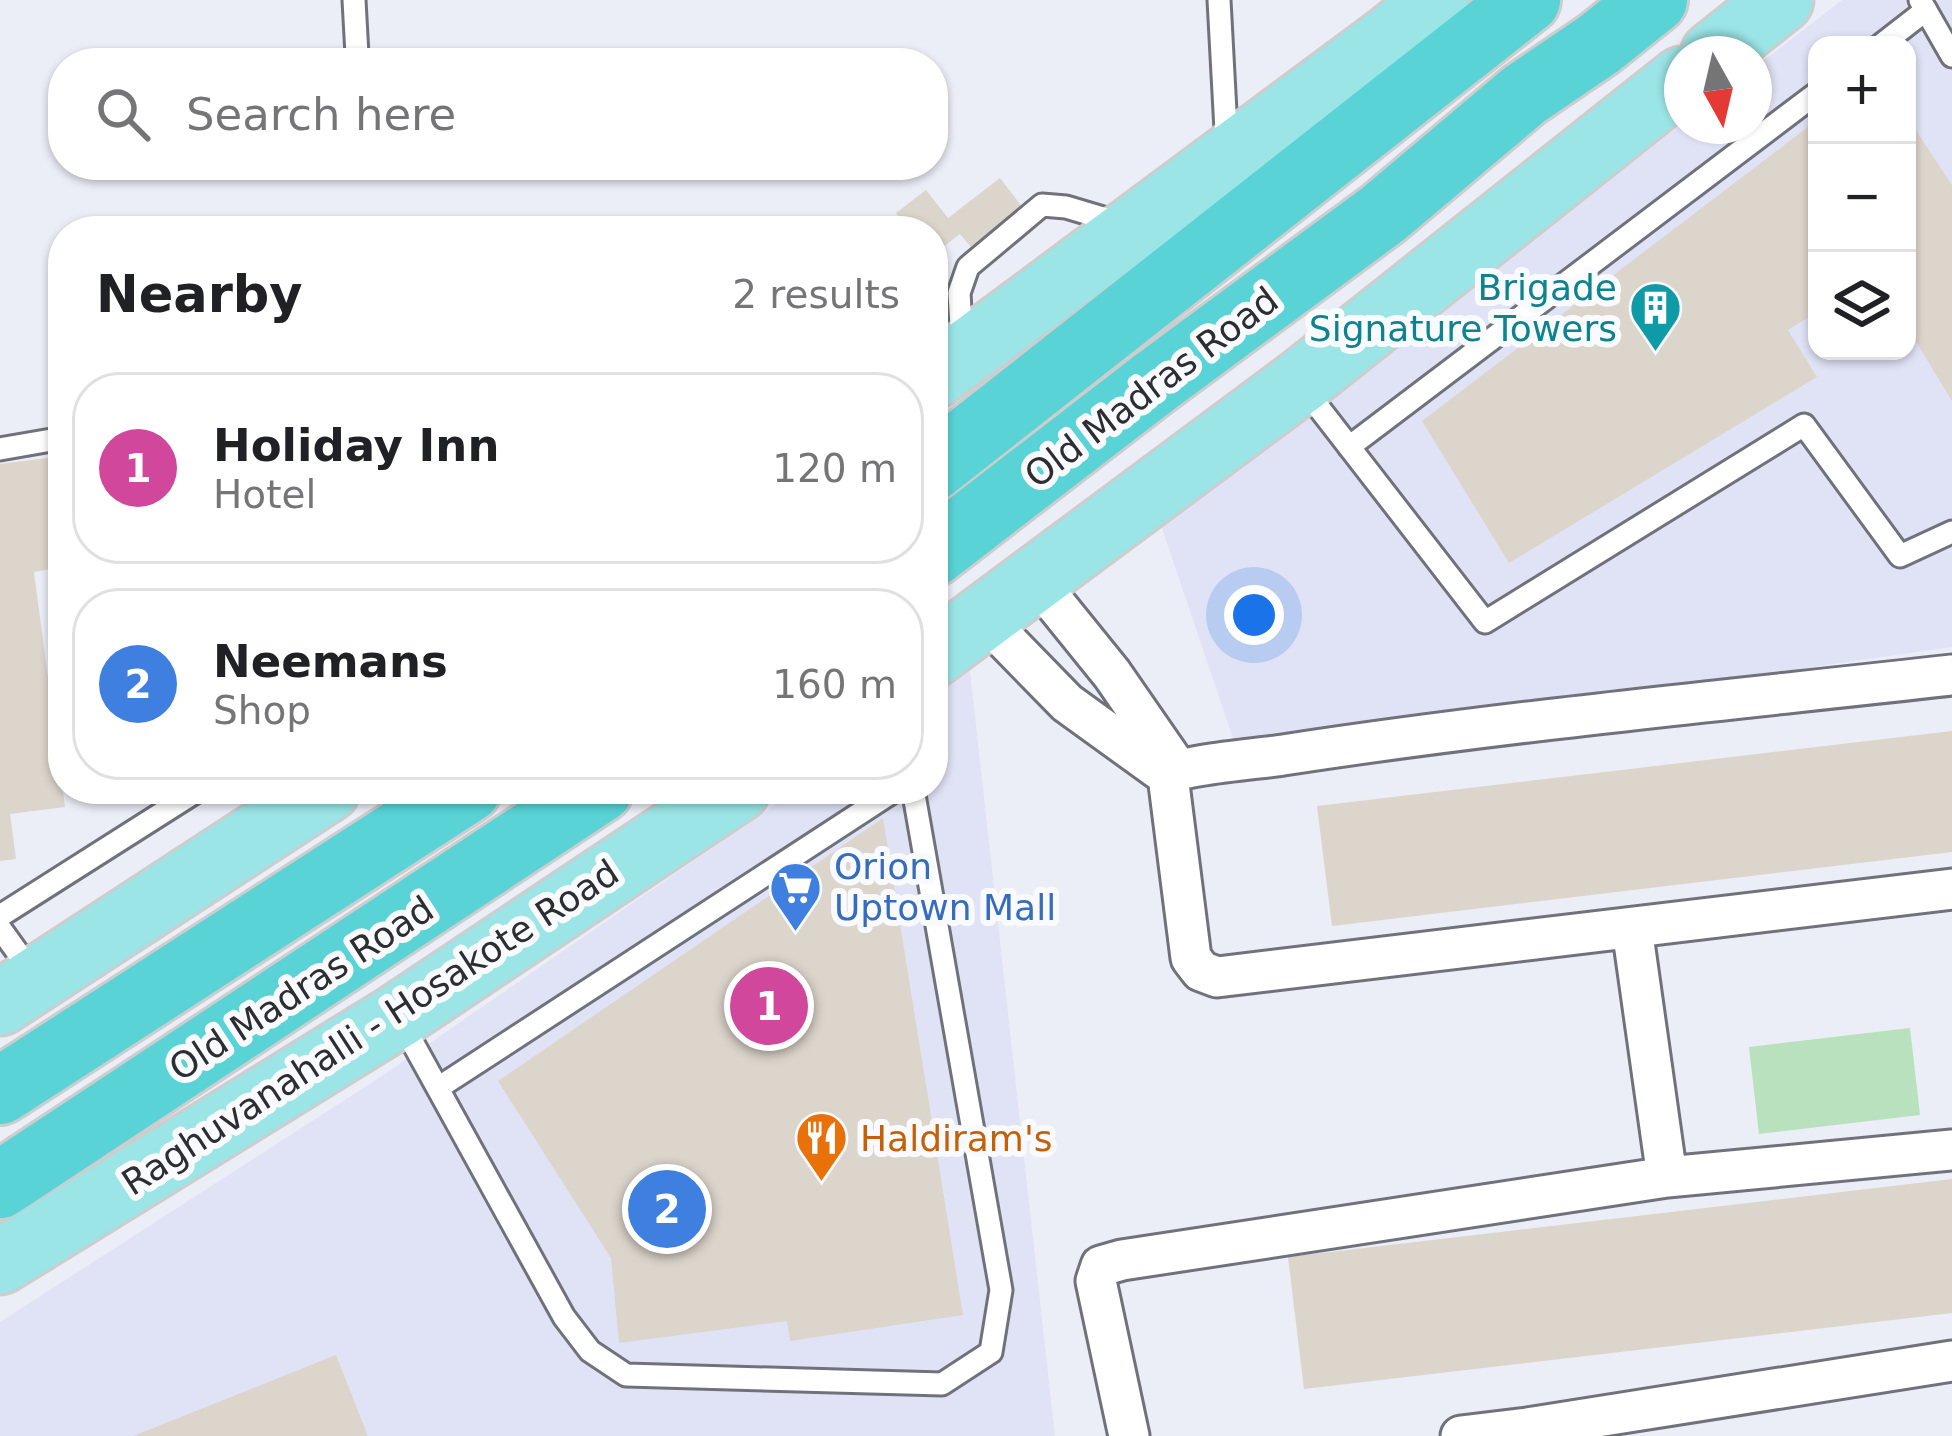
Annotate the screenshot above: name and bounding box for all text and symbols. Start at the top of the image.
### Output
north arrow [1664,36,1772,144]
map controls [1808,36,1916,360]
button: + [1808,36,1916,144]
search box [48,48,948,180]
icon: search [90,81,156,147]
text: Search here [186,88,456,141]
button: − [1808,144,1916,252]
button: layers [1808,252,1916,360]
text: Nearby [96,265,303,324]
place label: Brigade Signature Towers [1309,267,1617,349]
text: 2 results [732,272,900,317]
street label: Old Madras Road [1017,279,1286,496]
building icon: Brigade Signature Towers [1628,280,1684,354]
text: Holiday Inn [213,419,499,472]
text: 1 [124,446,152,491]
text: 120 m [772,446,897,491]
text: Hotel [213,472,316,517]
your location [1224,585,1284,645]
text: Neemans [213,635,448,688]
text: 2 [124,662,152,707]
text: 160 m [772,662,897,707]
text: Shop [213,688,311,733]
place label: Orion Uptown Mall [834,846,1056,928]
street label: Raghuvanahalli - Hosakote Road [115,851,626,1203]
supermarket icon: Orion Uptown Mall [767,859,823,933]
street label: Old Madras Road [162,888,441,1089]
pin: 1 [730,961,808,1051]
restaurant icon: Haldiram's [793,1110,849,1184]
place label: Haldiram's [860,1118,1053,1159]
pin: 2 [628,1164,706,1254]

